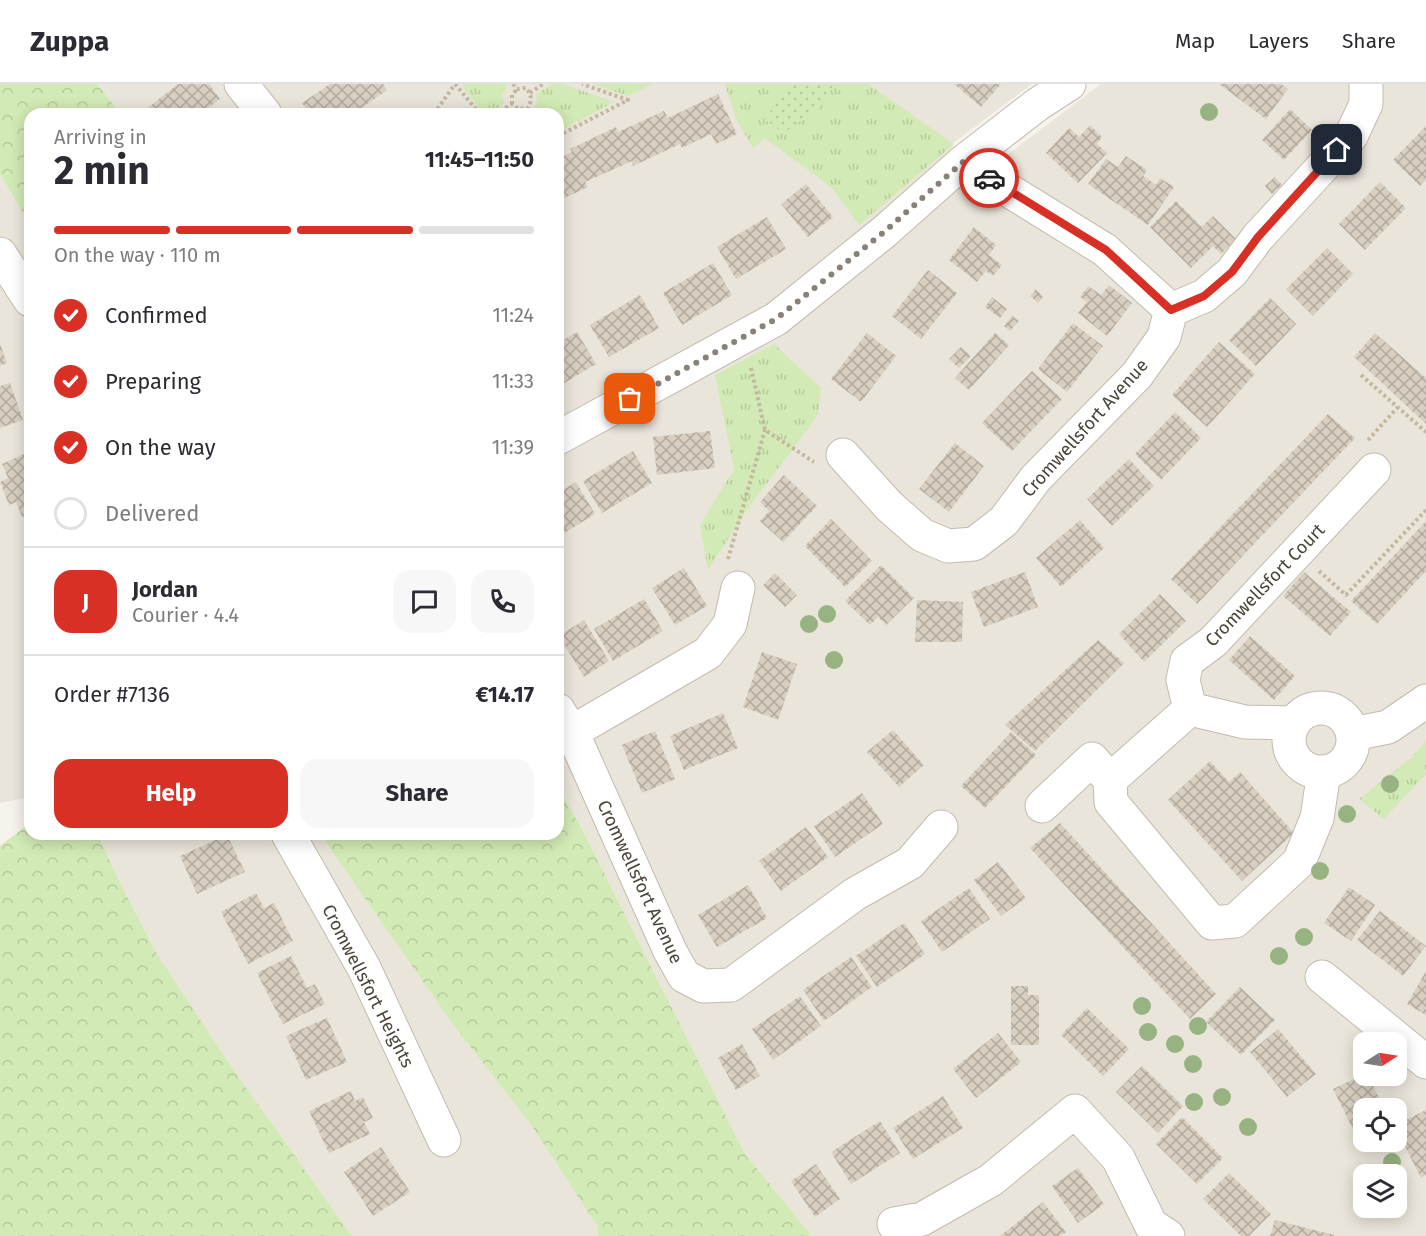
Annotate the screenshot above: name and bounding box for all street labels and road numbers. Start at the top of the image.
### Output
street label: Cromwellsfort Avenue [1017,354,1153,502]
street label: Cromwellsfort Court [1201,519,1330,651]
street label: Cromwellsfort Avenue [592,797,688,967]
street label: Cromwellsfort Heights [317,901,419,1071]

